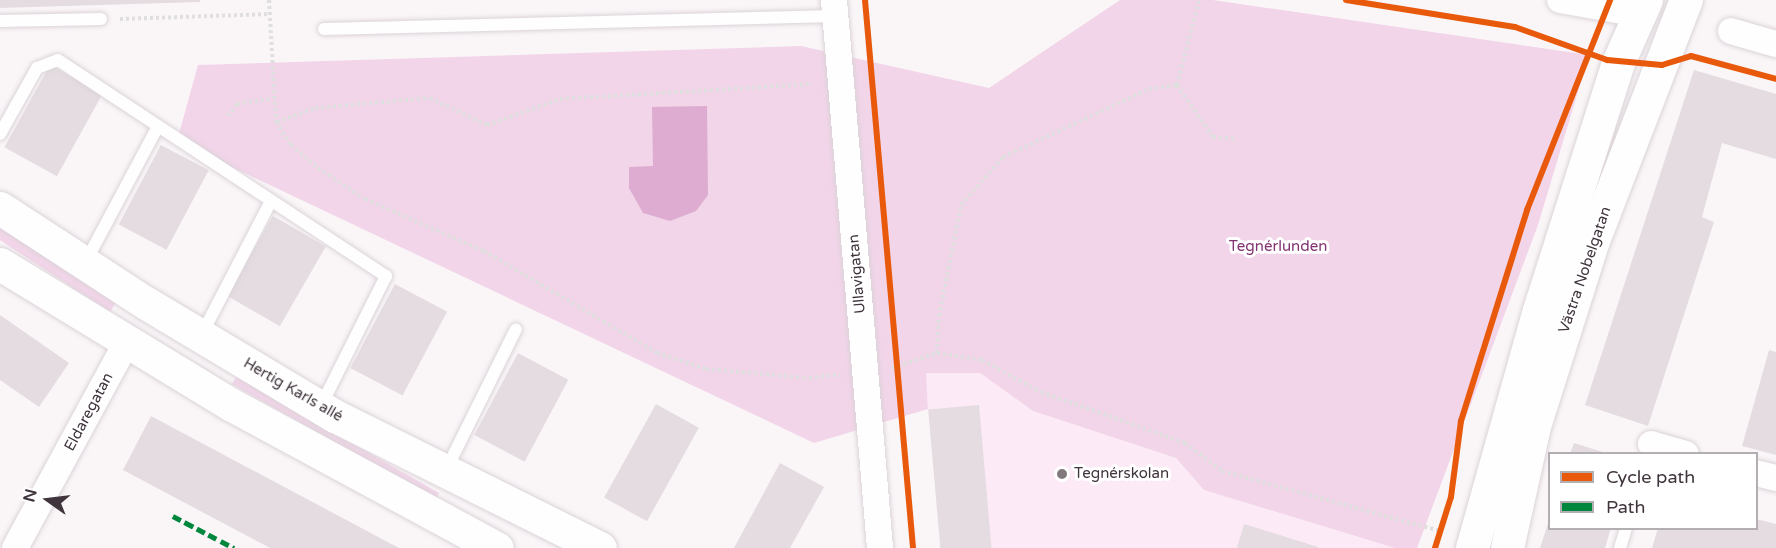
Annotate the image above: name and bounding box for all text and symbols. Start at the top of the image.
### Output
street label: Västra Nobelgatan [1555,204,1615,336]
street label: Ullavigatan [845,234,869,314]
park label: Tegnérlunden [1229,238,1327,256]
street label: Hertig Karls allé [240,354,346,426]
street label: Eldaregatan [61,370,117,454]
legend [1548,452,1758,530]
place label: Tegnérskolan [1074,465,1169,483]
text: Cycle path [1606,466,1695,488]
marker: Tegnérskolan [1055,467,1069,481]
north arrow [18,470,78,530]
text: N [19,487,42,504]
text: Path [1606,496,1645,518]

